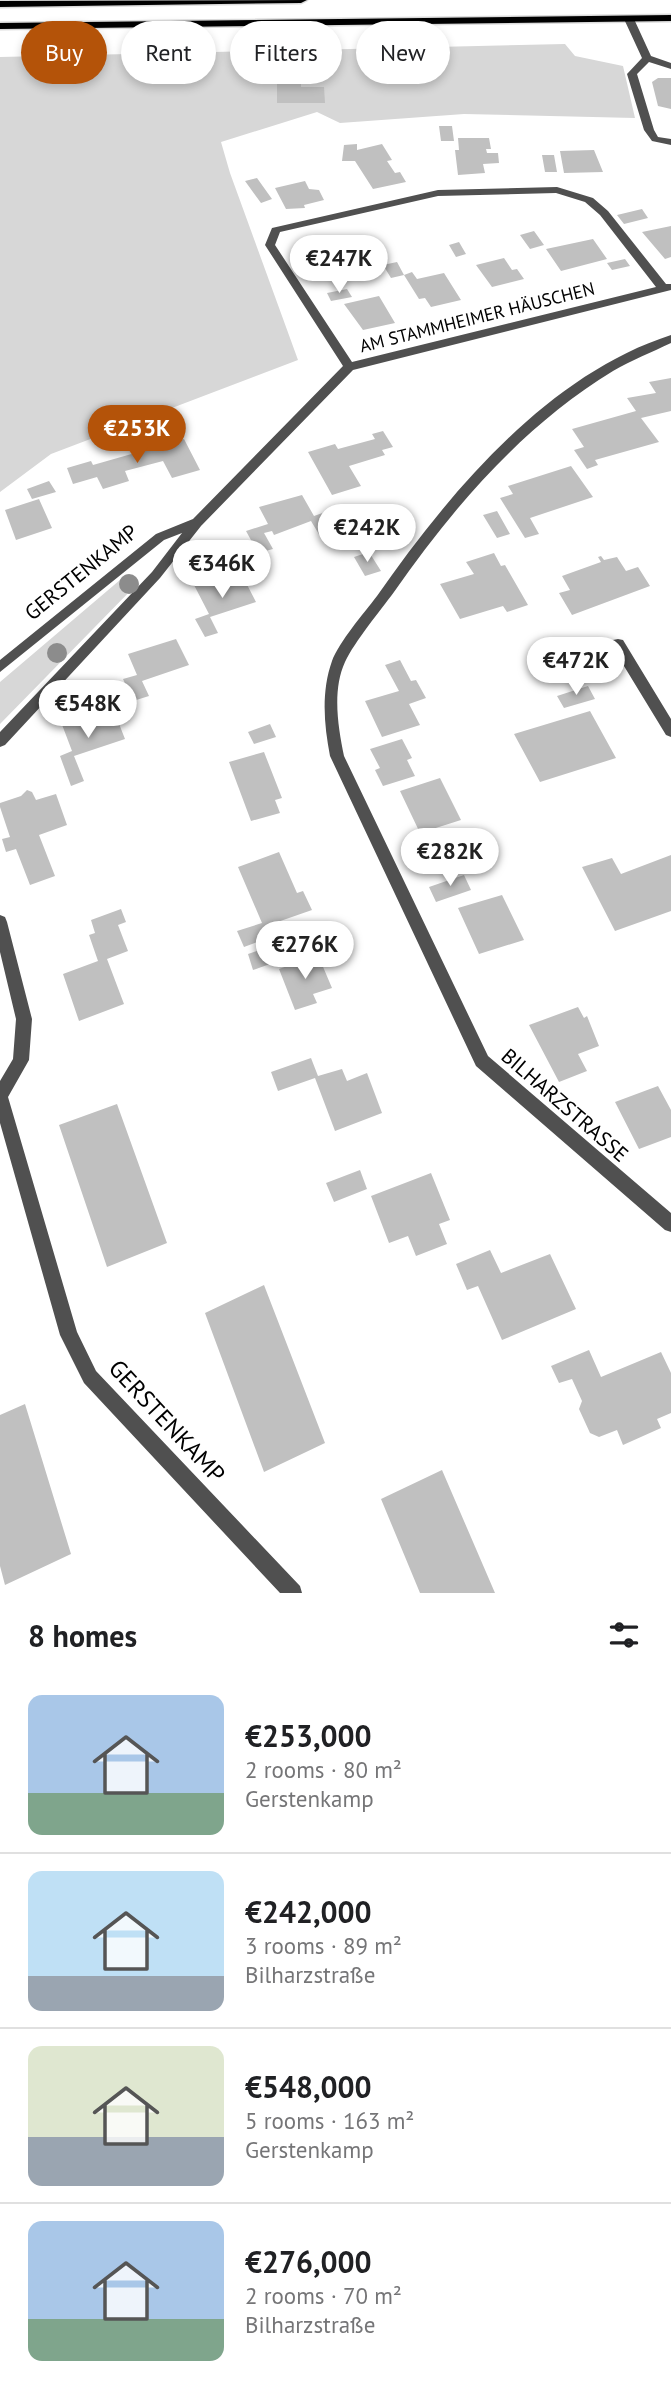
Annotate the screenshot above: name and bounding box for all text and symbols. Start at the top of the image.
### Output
chip: Buy [21,21,107,84]
chip: Rent [121,21,216,84]
chip: Filters [230,21,342,84]
chip: New [356,21,450,84]
pin: €247K [290,236,388,295]
text: €247K [306,243,372,272]
street label: AM STAMMHEIMER HÄUSCHEN [357,277,597,357]
pin: €253K [88,406,186,465]
text: €253K [104,413,170,442]
pin: €242K [318,504,416,564]
text: €242K [334,512,400,541]
street label: GERSTENKAMP [19,518,143,626]
pin: €346K [173,540,271,600]
text: €346K [189,548,255,577]
pin: €472K [527,638,625,697]
text: €472K [543,645,609,674]
pin: €548K [39,680,137,740]
text: €548K [55,688,121,717]
pin: €282K [401,828,499,888]
text: €282K [417,836,483,865]
pin: €276K [256,922,354,981]
text: €276K [272,929,338,958]
street label: BILHARZSTRASSE [496,1042,634,1168]
street label: GERSTENKAMP [102,1353,232,1489]
text: 8 homes [28,1616,137,1655]
icon: filters [605,1616,643,1654]
text: €253,000 [245,1716,372,1755]
icon: home [84,1723,168,1807]
text: 2 rooms · 80 m² [245,1755,402,1784]
text: Gerstenkamp [245,1784,374,1813]
text: €242,000 [245,1892,372,1931]
icon: home [84,1899,168,1983]
text: 3 rooms · 89 m² [245,1931,402,1960]
text: Bilharzstraße [245,1960,375,1989]
text: €548,000 [245,2067,372,2106]
icon: home [84,2074,168,2158]
text: 5 rooms · 163 m² [245,2106,414,2135]
text: Gerstenkamp [245,2135,374,2164]
text: €276,000 [245,2242,372,2281]
icon: home [84,2249,168,2333]
text: 2 rooms · 70 m² [245,2281,402,2310]
text: Bilharzstraße [245,2310,375,2339]

